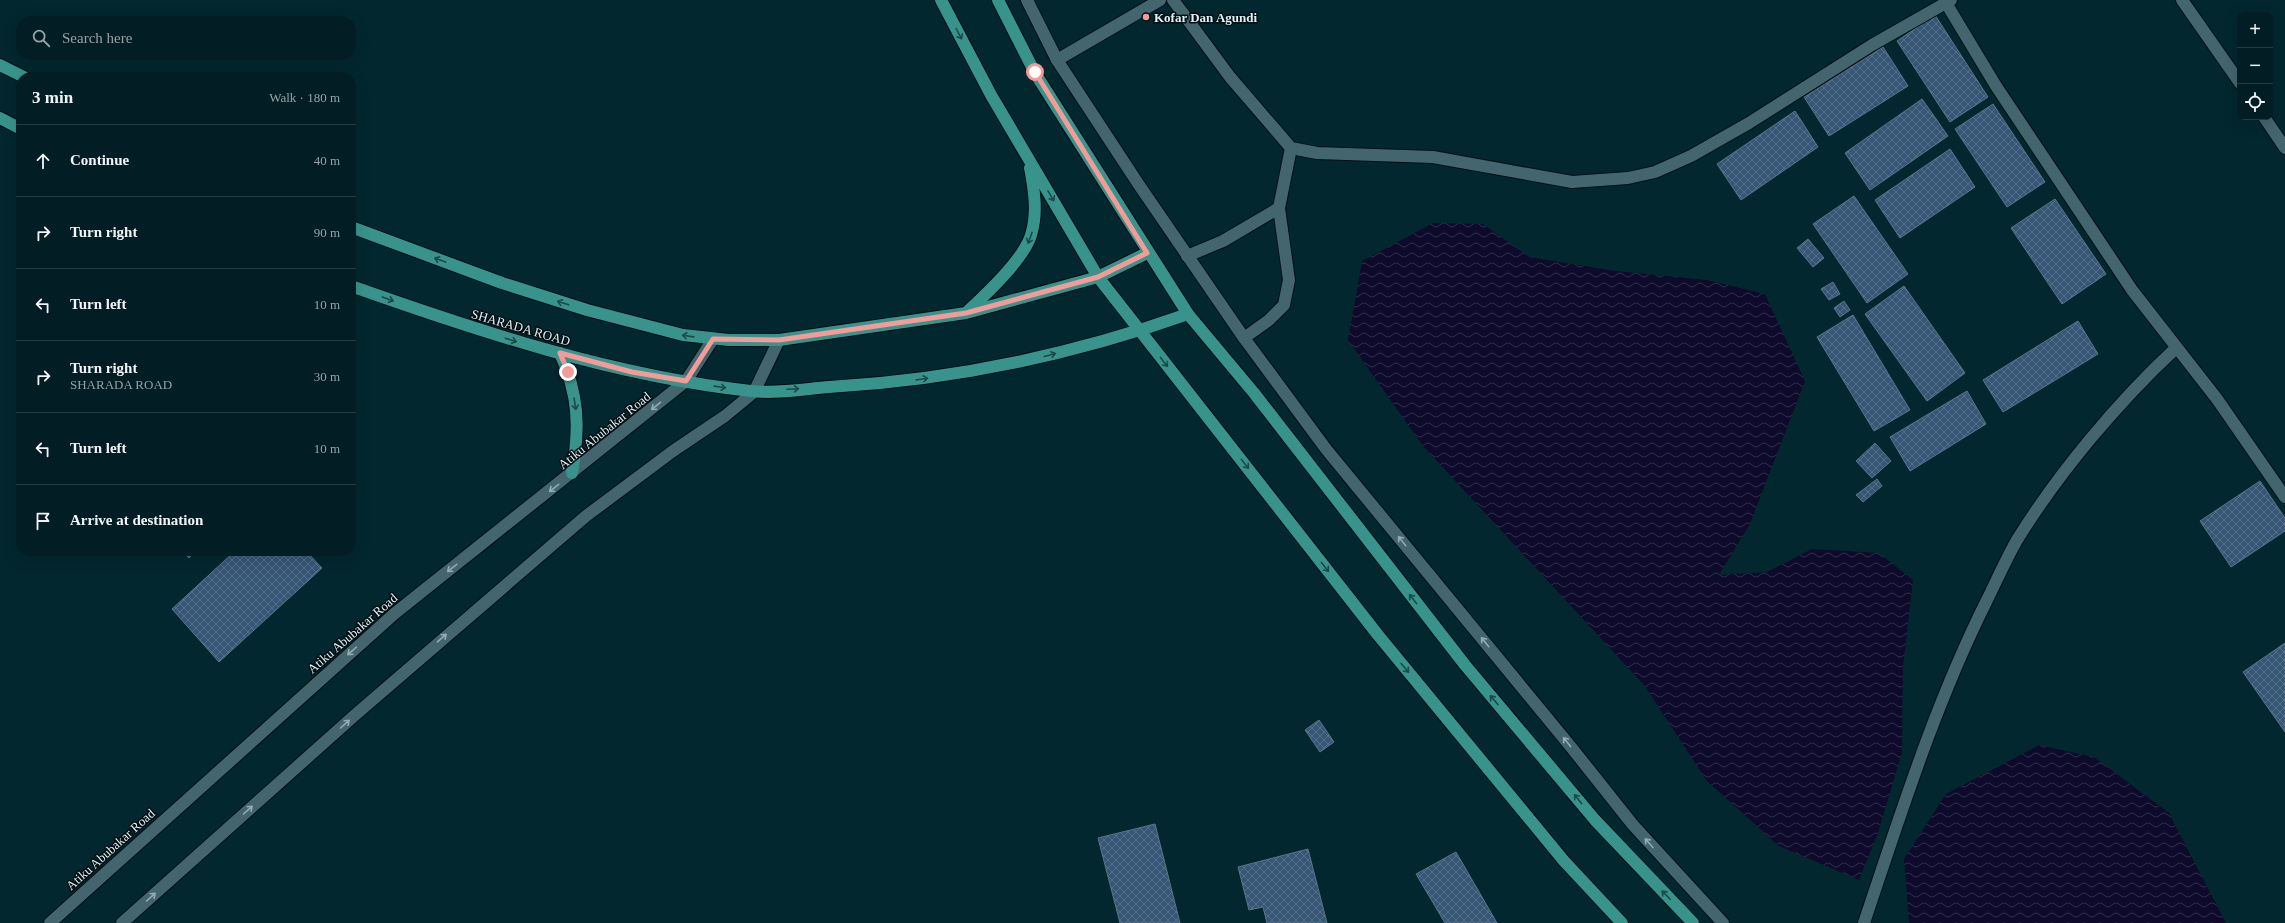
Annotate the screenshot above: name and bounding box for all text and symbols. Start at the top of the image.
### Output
place label: Kofar Dan Agundi [1154,10,1257,25]
marker: Kofar Dan Agundi [1141,12,1151,22]
map controls [2237,12,2273,120]
button: + [2237,12,2273,48]
search box [16,16,356,60]
icon: search [30,27,52,49]
one-way arrow [956,28,963,40]
text: Search here [62,30,132,46]
button: − [2237,48,2273,84]
route start [1026,63,1044,81]
button: locate [2237,84,2273,120]
text: 3 min [32,88,73,107]
text: Walk · 180 m [269,90,340,105]
icon: ahead [32,150,54,172]
text: Continue [70,152,129,168]
text: 40 m [314,153,340,168]
one-way arrow [1047,190,1055,202]
icon: right [32,222,54,244]
text: Turn right [70,224,137,240]
text: 90 m [314,225,340,240]
one-way arrow [1025,232,1033,244]
one-way arrow [434,256,446,264]
icon: left [32,294,54,316]
text: Turn left [70,296,127,312]
one-way arrow [381,296,394,303]
text: 10 m [314,297,340,312]
one-way arrow [557,298,569,306]
street label: SHARADA ROAD [470,306,572,349]
one-way arrow [682,332,695,340]
one-way arrow [505,337,518,344]
one-way arrow [1043,351,1056,358]
one-way arrow [1160,356,1169,367]
text: Turn right [70,360,137,376]
route end [559,363,577,381]
icon: right [32,366,54,388]
text: 30 m [314,369,340,384]
one-way arrow [915,375,928,383]
text: SHARADA ROAD [70,377,172,392]
one-way arrow [713,383,726,391]
one-way arrow [786,386,799,393]
street label: Atiku Abubakar Road [555,388,654,472]
one-way arrow [571,397,579,410]
one-way arrow [650,402,661,410]
icon: left [32,438,54,460]
text: Turn left [70,440,127,456]
text: 10 m [314,441,340,456]
one-way arrow [1241,458,1249,469]
one-way arrow [549,483,560,492]
icon: arrive [32,510,54,532]
text: Arrive at destination [70,512,203,528]
one-way arrow [1398,536,1407,547]
one-way arrow [1320,561,1329,572]
one-way arrow [447,564,458,572]
street label: Atiku Abubakar Road [304,590,401,676]
one-way arrow [1409,593,1417,604]
one-way arrow [437,634,447,643]
one-way arrow [1480,636,1489,647]
one-way arrow [347,646,357,656]
one-way arrow [1401,663,1410,674]
one-way arrow [1490,695,1499,705]
one-way arrow [339,719,350,728]
one-way arrow [1563,737,1572,748]
one-way arrow [1574,794,1583,805]
street label: Atiku Abubakar Road [63,805,158,893]
one-way arrow [243,806,253,815]
one-way arrow [1644,838,1654,848]
one-way arrow [1661,890,1671,900]
one-way arrow [146,892,156,902]

